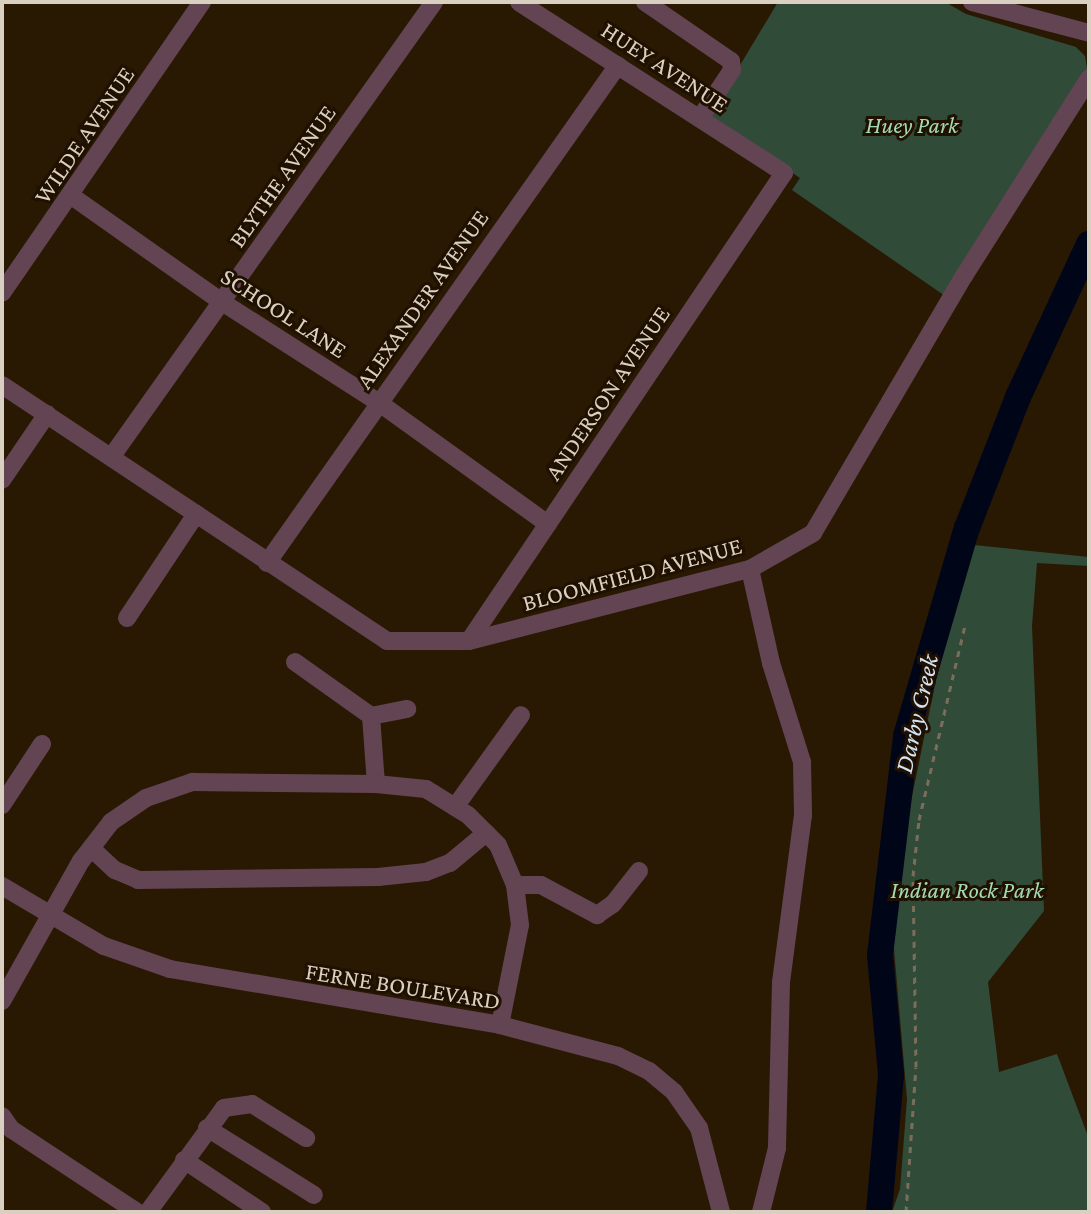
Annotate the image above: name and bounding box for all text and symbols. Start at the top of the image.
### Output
street label: HUEY AVENUE [596,15,734,119]
street label: WILDE AVENUE [28,61,140,209]
street label: BLYTHE AVENUE [222,99,342,253]
park label: Huey Park [866,111,958,139]
street label: ALEXANDER AVENUE [349,204,495,394]
street label: SCHOOL LANE [216,262,352,364]
street label: ANDERSON AVENUE [538,301,676,485]
street label: BLOOMFIELD AVENUE [519,531,745,617]
water label: Darby Creek [888,652,946,776]
park label: Indian Rock Park [890,876,1044,904]
street label: FERNE BOULEVARD [304,956,502,1016]

